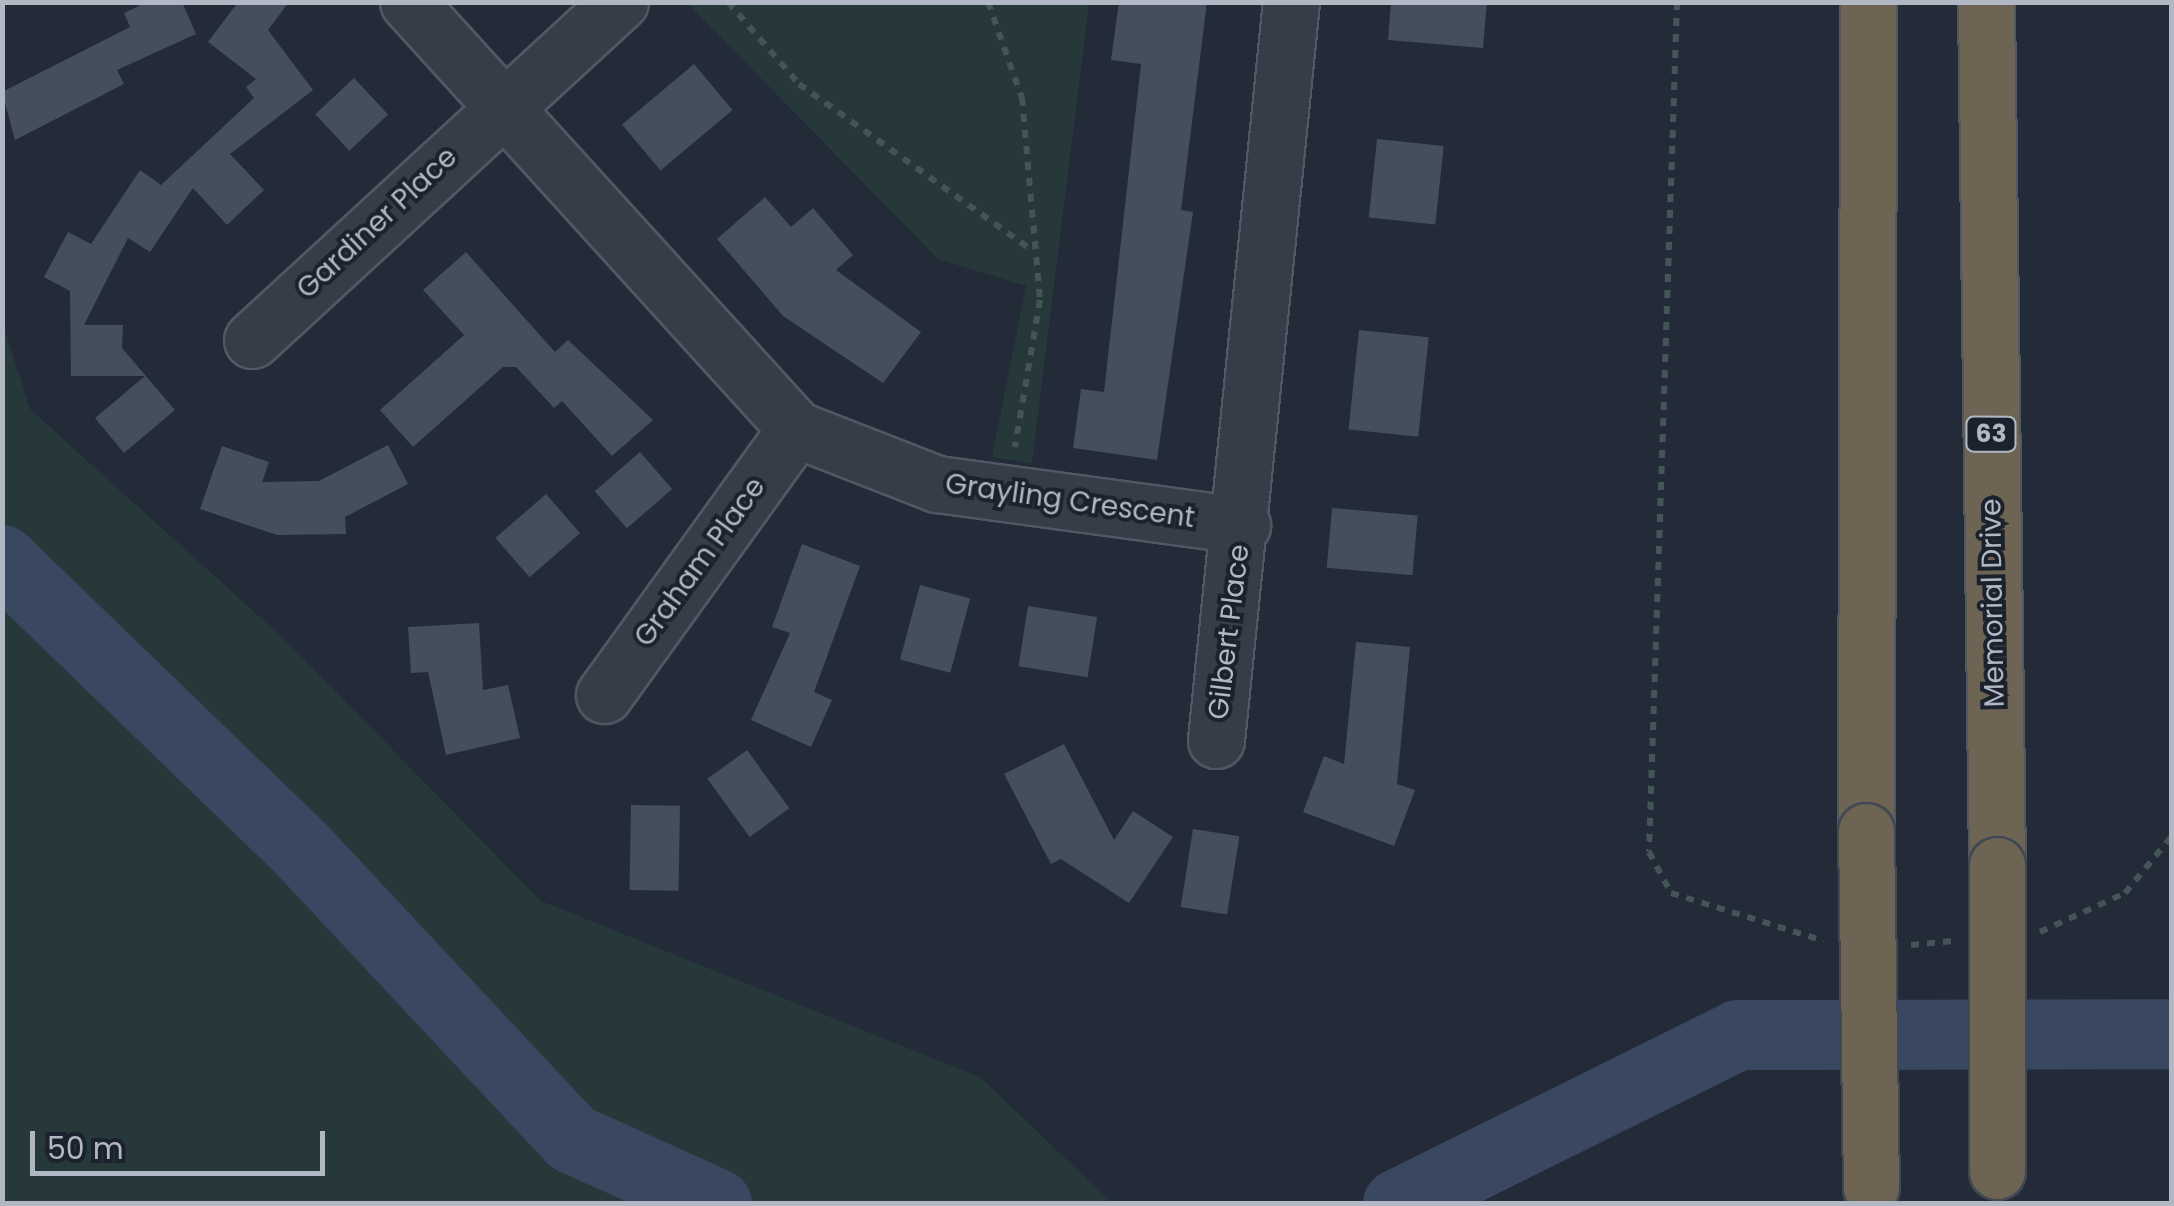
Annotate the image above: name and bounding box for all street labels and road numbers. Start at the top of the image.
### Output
street label: Gardiner Place [290,140,464,306]
road number: 63 [1964,414,2018,454]
street label: Grayling Crescent [943,467,1197,535]
street label: Graham Place [627,471,773,653]
street label: Memorial Drive [1974,498,2012,708]
street label: Gilbert Place [1202,542,1256,722]

